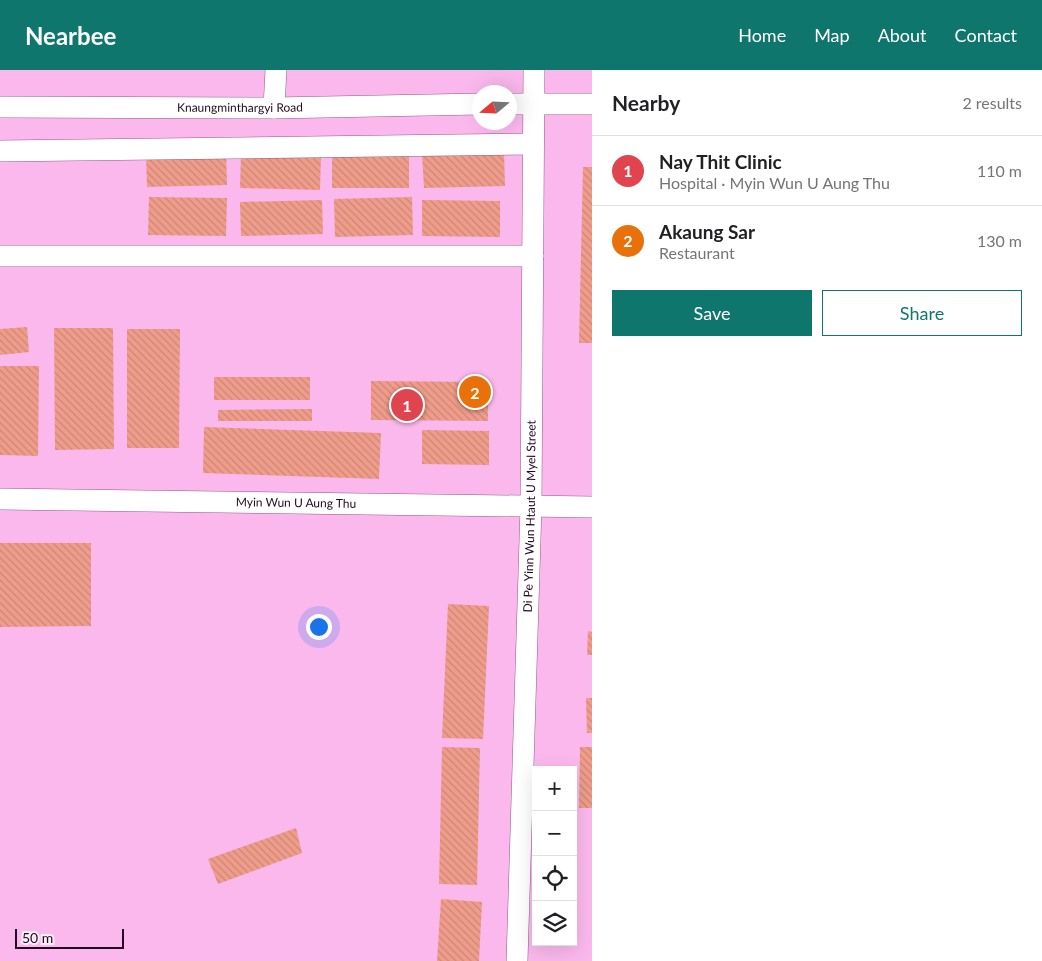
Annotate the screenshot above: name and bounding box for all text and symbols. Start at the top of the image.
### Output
text: Nearbee [25,21,116,50]
text: Home [738,24,786,46]
text: Map [814,24,850,46]
text: About [878,24,927,46]
text: Contact [955,24,1017,46]
north arrow [472,85,517,130]
text: Nearby [612,90,680,115]
text: 2 results [962,93,1022,112]
street label: Knaungminthargyi Road [177,99,303,115]
text: Nay Thit Clinic [659,150,782,173]
text: 1 [623,161,633,180]
text: 110 m [977,161,1022,180]
text: Hospital · Myin Wun U Aung Thu [659,173,890,192]
text: Akaung Sar [659,220,755,243]
text: 2 [623,231,633,250]
text: 130 m [977,231,1022,250]
text: Restaurant [659,243,735,262]
button: Save [612,290,812,336]
button: Share [822,290,1022,336]
pin: 2 [459,373,491,411]
pin: 1 [391,386,423,424]
street label: Di Pe Yinn Wun Htaut U Myel Street [520,419,539,613]
street label: Myin Wun U Aung Thu [236,494,356,511]
your location [306,614,332,640]
map controls [532,766,577,946]
button: + [532,766,577,811]
button: − [532,811,577,856]
button: locate [532,856,577,901]
button: layers [532,901,577,946]
scale bar [15,926,124,949]
text: 50 m [22,929,53,946]

